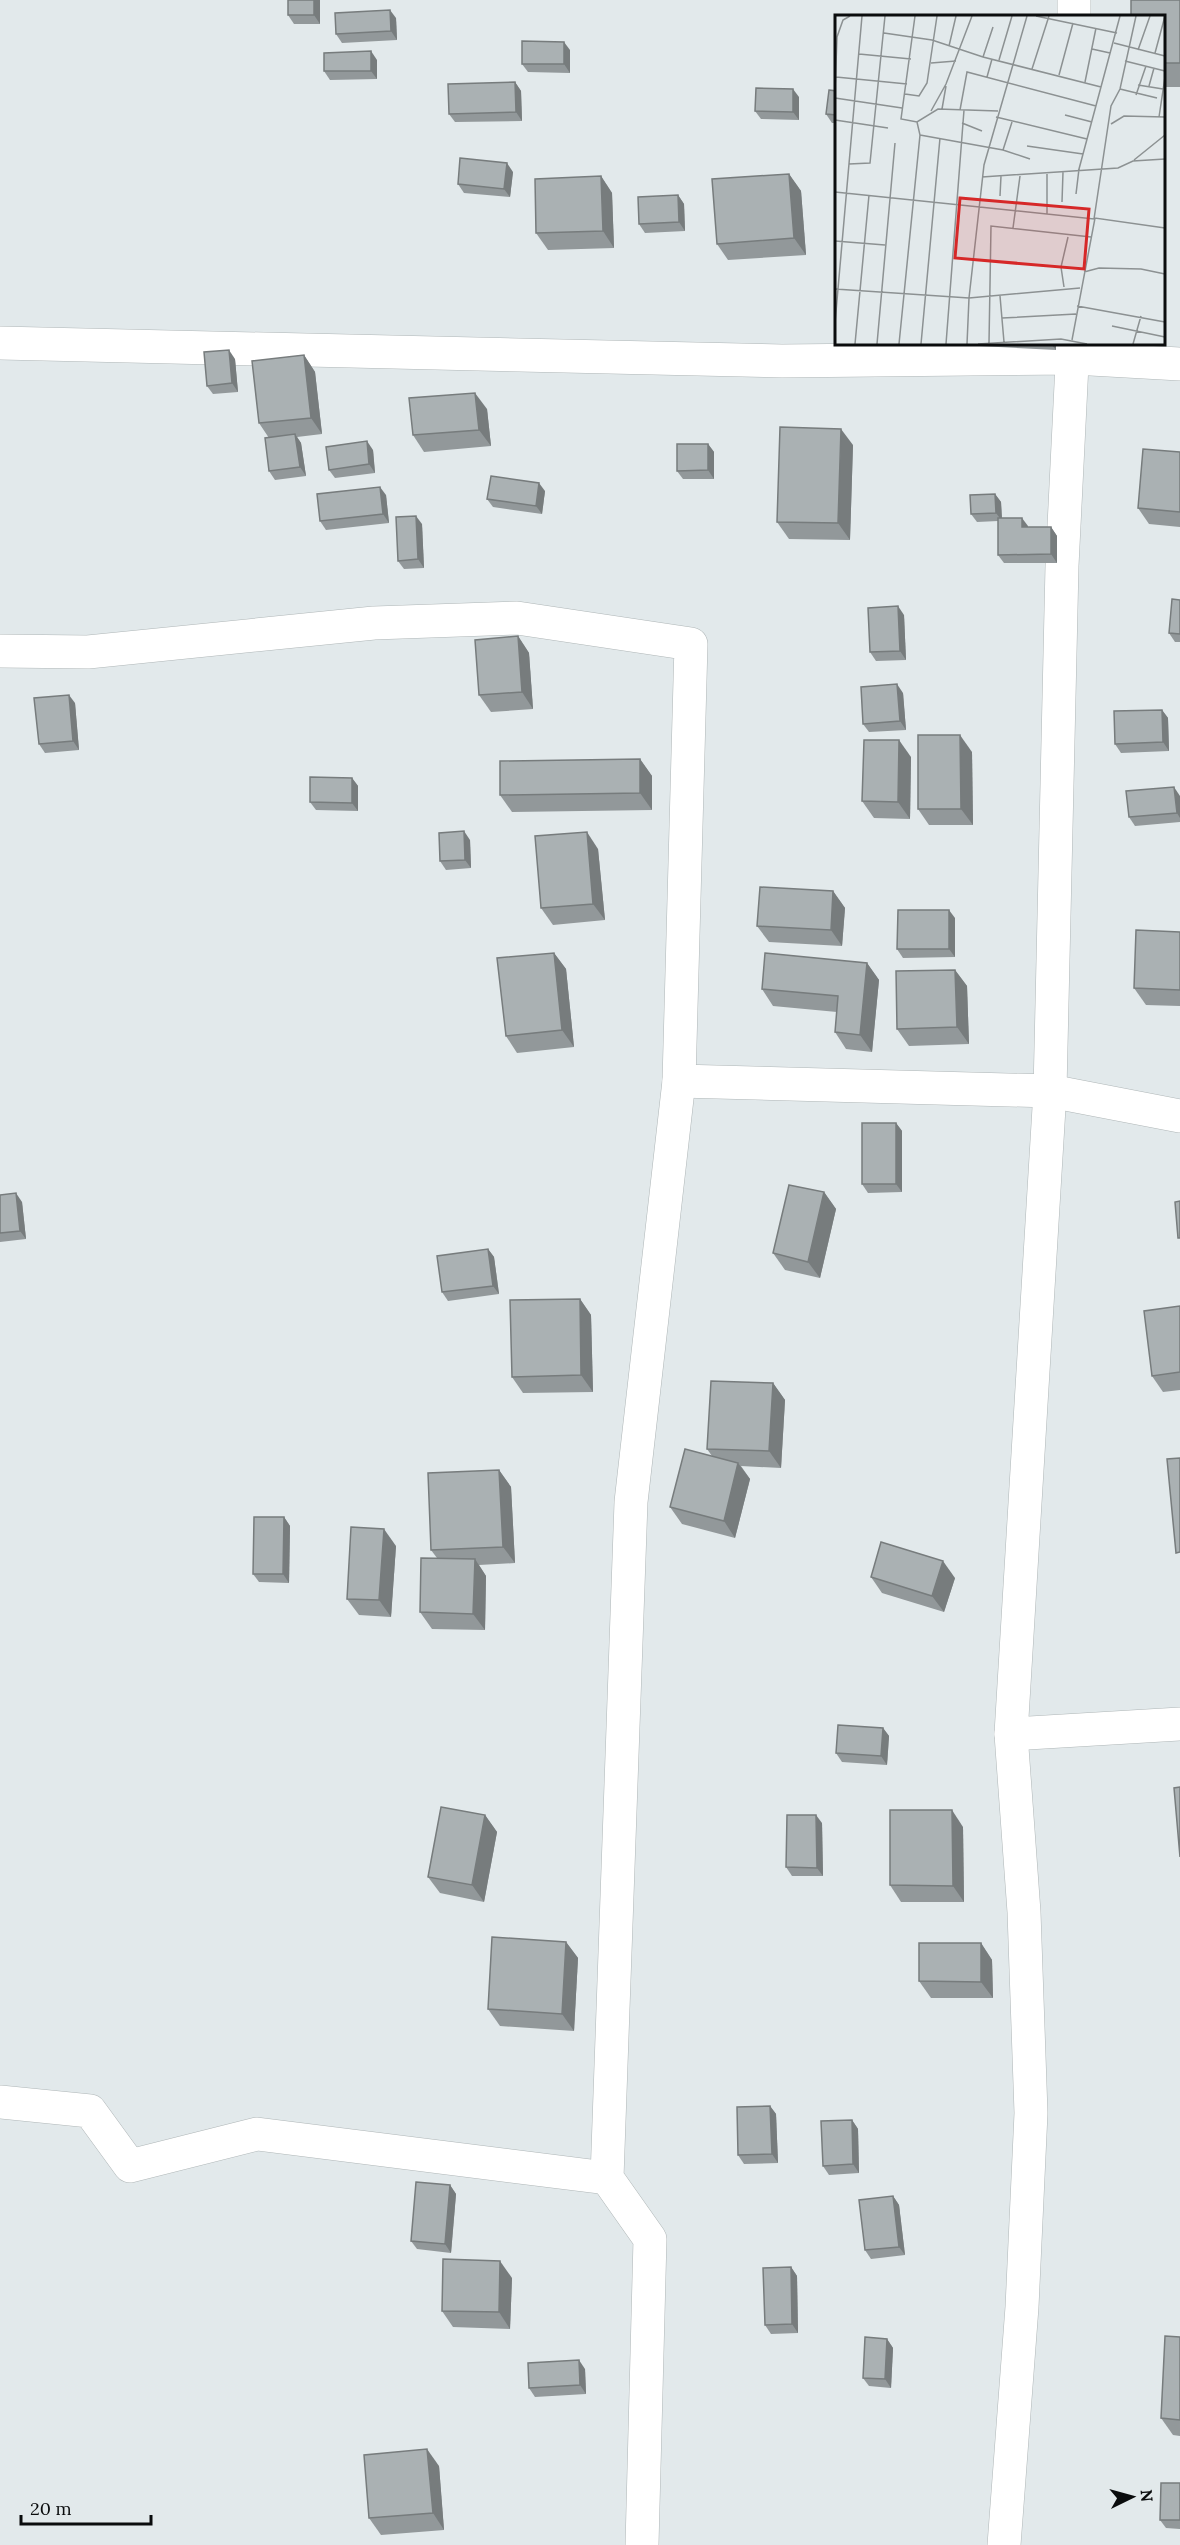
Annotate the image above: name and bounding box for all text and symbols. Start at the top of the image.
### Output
inset map [835,15,1165,345]
north arrow [1102,2467,1162,2527]
scale bar [21,2488,152,2526]
text: N [1136,2489,1157,2503]
text: 20 m [30,2497,72,2520]

